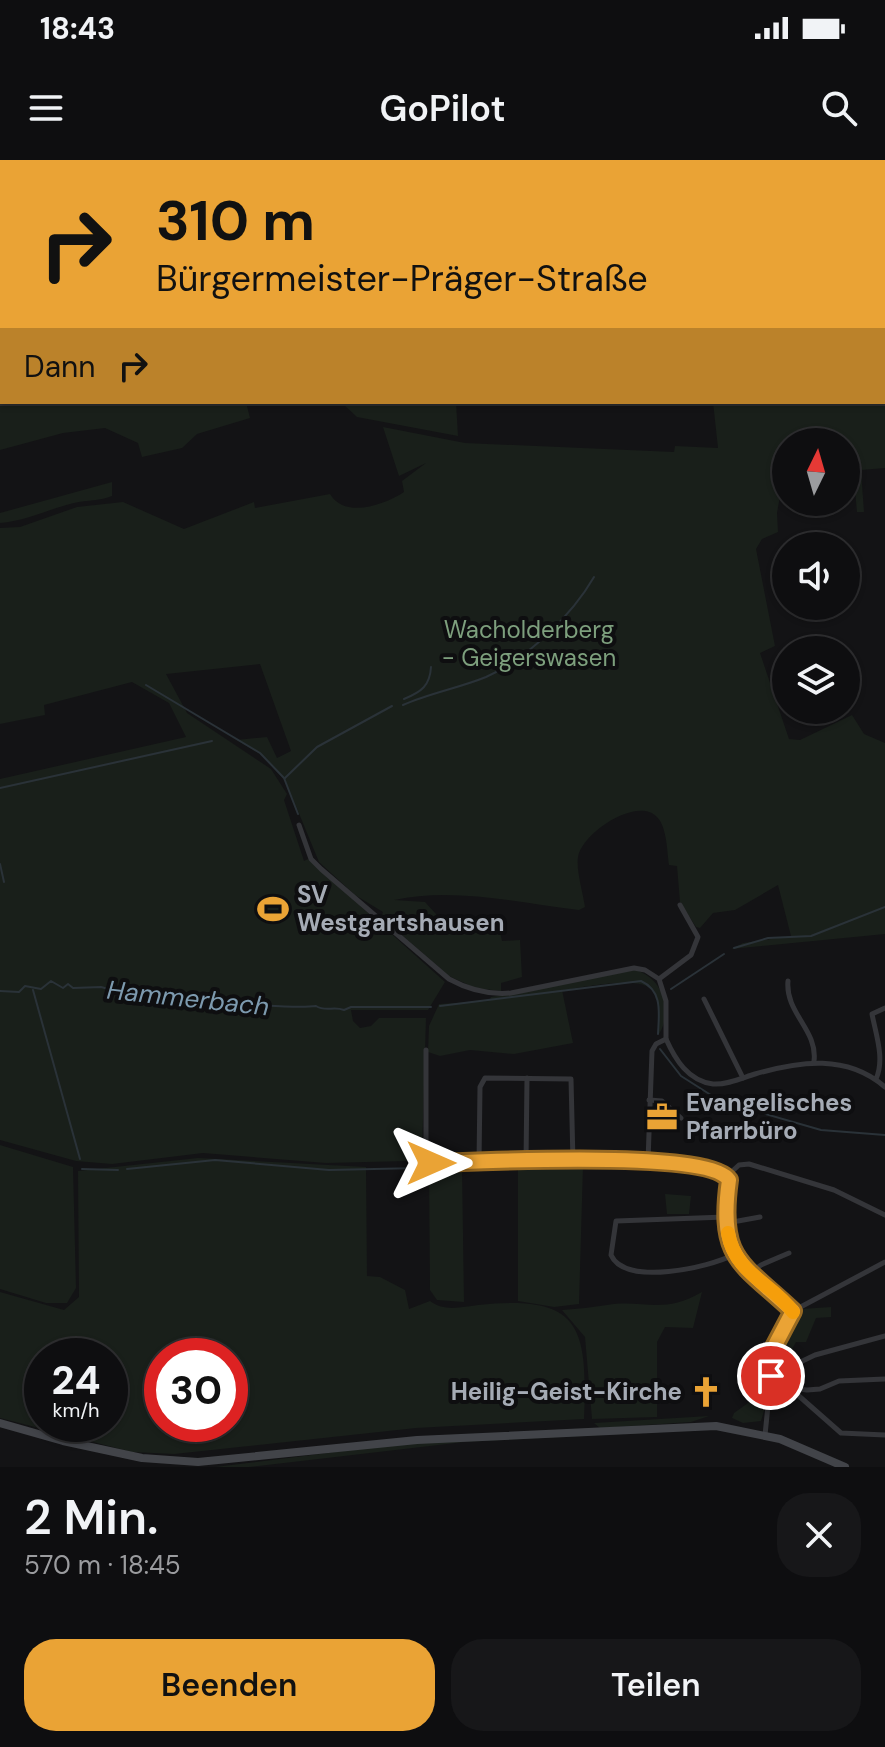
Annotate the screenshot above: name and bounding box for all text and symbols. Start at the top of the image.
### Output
text: 18:43 [40,9,115,48]
text: GoPilot [379,85,506,132]
icon: menu [24,86,68,130]
icon: search [817,86,861,130]
text: 310 m [156,184,315,257]
icon: right [24,192,128,296]
text: Bürgermeister-Präger-Straße [156,255,648,302]
icon: right [111,344,155,388]
text: Dann [24,347,95,386]
north arrow [772,428,860,516]
map controls [772,428,860,724]
button: sound [772,532,860,620]
park label: Wacholderberg - Geigerswasen [442,614,616,673]
button: layers [772,636,860,724]
place label: SV Westgartshausen [297,879,504,938]
sports icon: SV Westgartshausen [256,892,290,926]
water label: Hammerbach [105,973,271,1023]
place label: Evangelisches Pfarrbüro [686,1087,852,1146]
office icon: Evangelisches Pfarrbüro [645,1100,679,1134]
position arrow [389,1121,473,1205]
speed limit sign: 30 [144,1338,248,1442]
pin [737,1342,805,1410]
text: 24 [52,1354,100,1406]
icon: arrive [749,1354,793,1398]
church icon: Heilig-Geist-Kirche [689,1375,723,1409]
place label: Heilig-Geist-Kirche [451,1376,682,1407]
text: km/h [52,1397,100,1423]
text: 2 Min. [24,1486,158,1549]
button: close [777,1493,861,1577]
text: 570 m · 18:45 [24,1548,181,1582]
button: Beenden [24,1639,435,1731]
button: Teilen [451,1639,861,1731]

